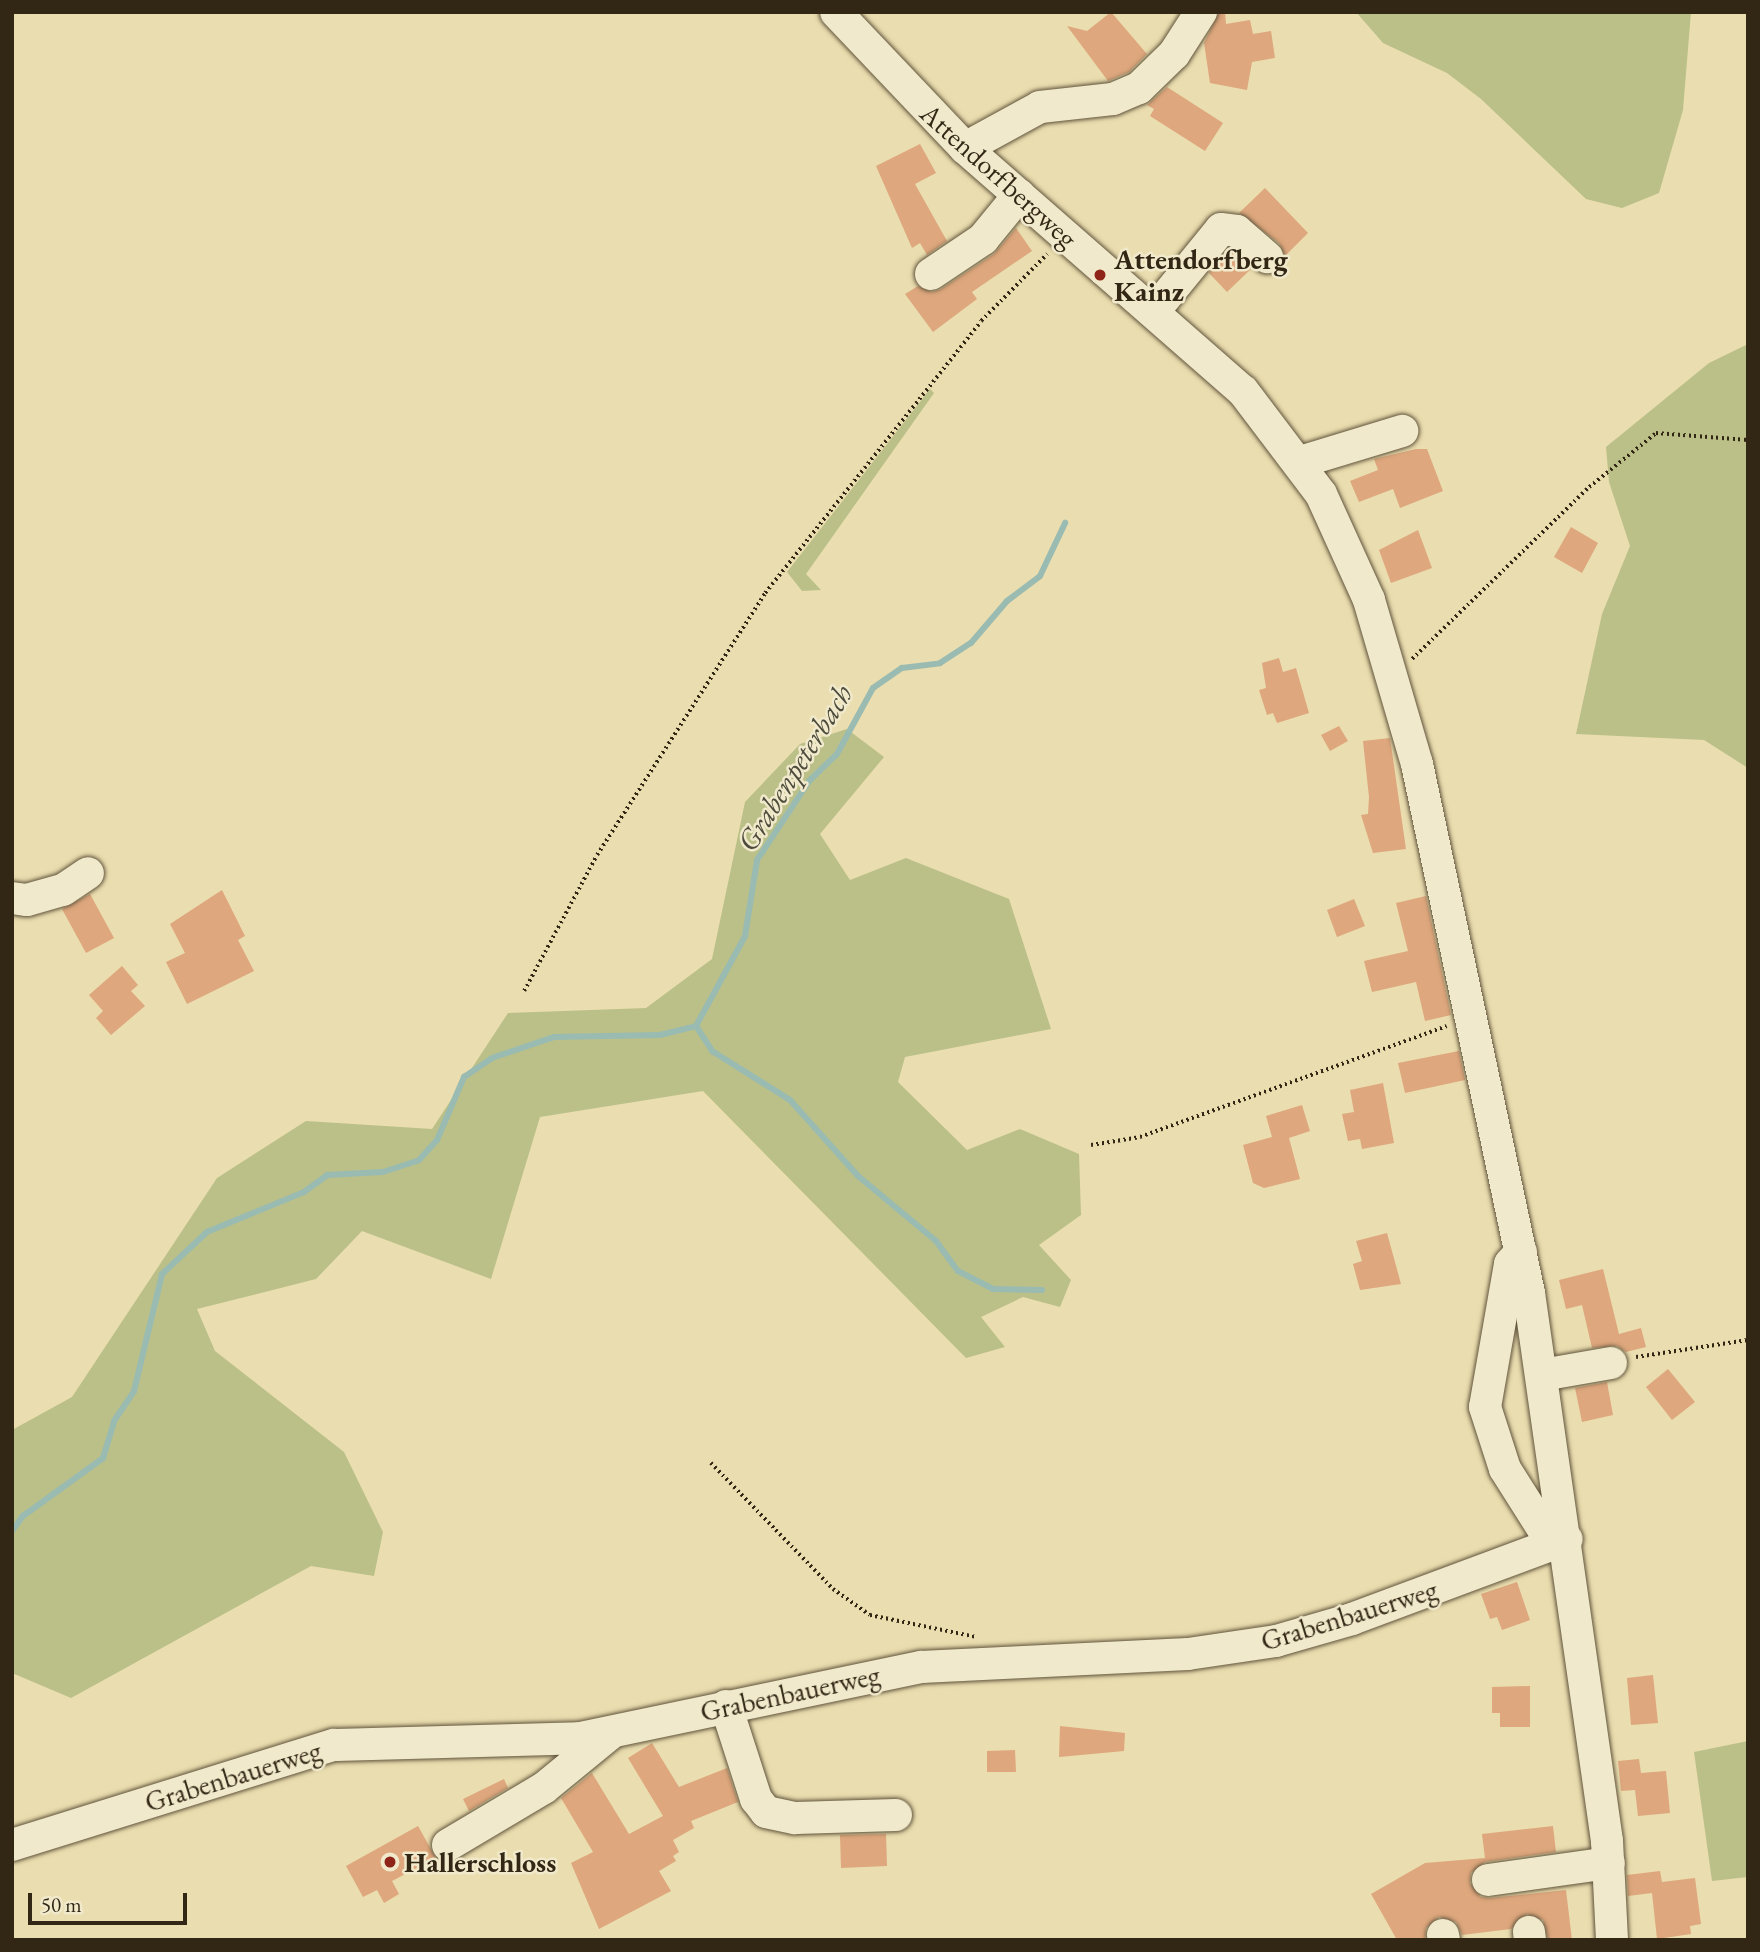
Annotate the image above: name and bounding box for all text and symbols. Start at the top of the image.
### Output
street label: Attendorfbergweg [914,96,1084,254]
place label: Attendorfberg Kainz [1114,242,1288,308]
marker: Attendorfberg Kainz [1092,267,1108,283]
water label: Grabenpeterbach [729,678,861,858]
street label: Grabenbauerweg [1257,1572,1441,1658]
street label: Grabenbauerweg [697,1658,883,1728]
street label: Grabenbauerweg [141,1733,325,1819]
place label: Hallerschloss [404,1845,556,1879]
marker: Hallerschloss [382,1854,398,1870]
scale bar [32,1878,191,1922]
text: 50 m [41,1891,82,1918]

